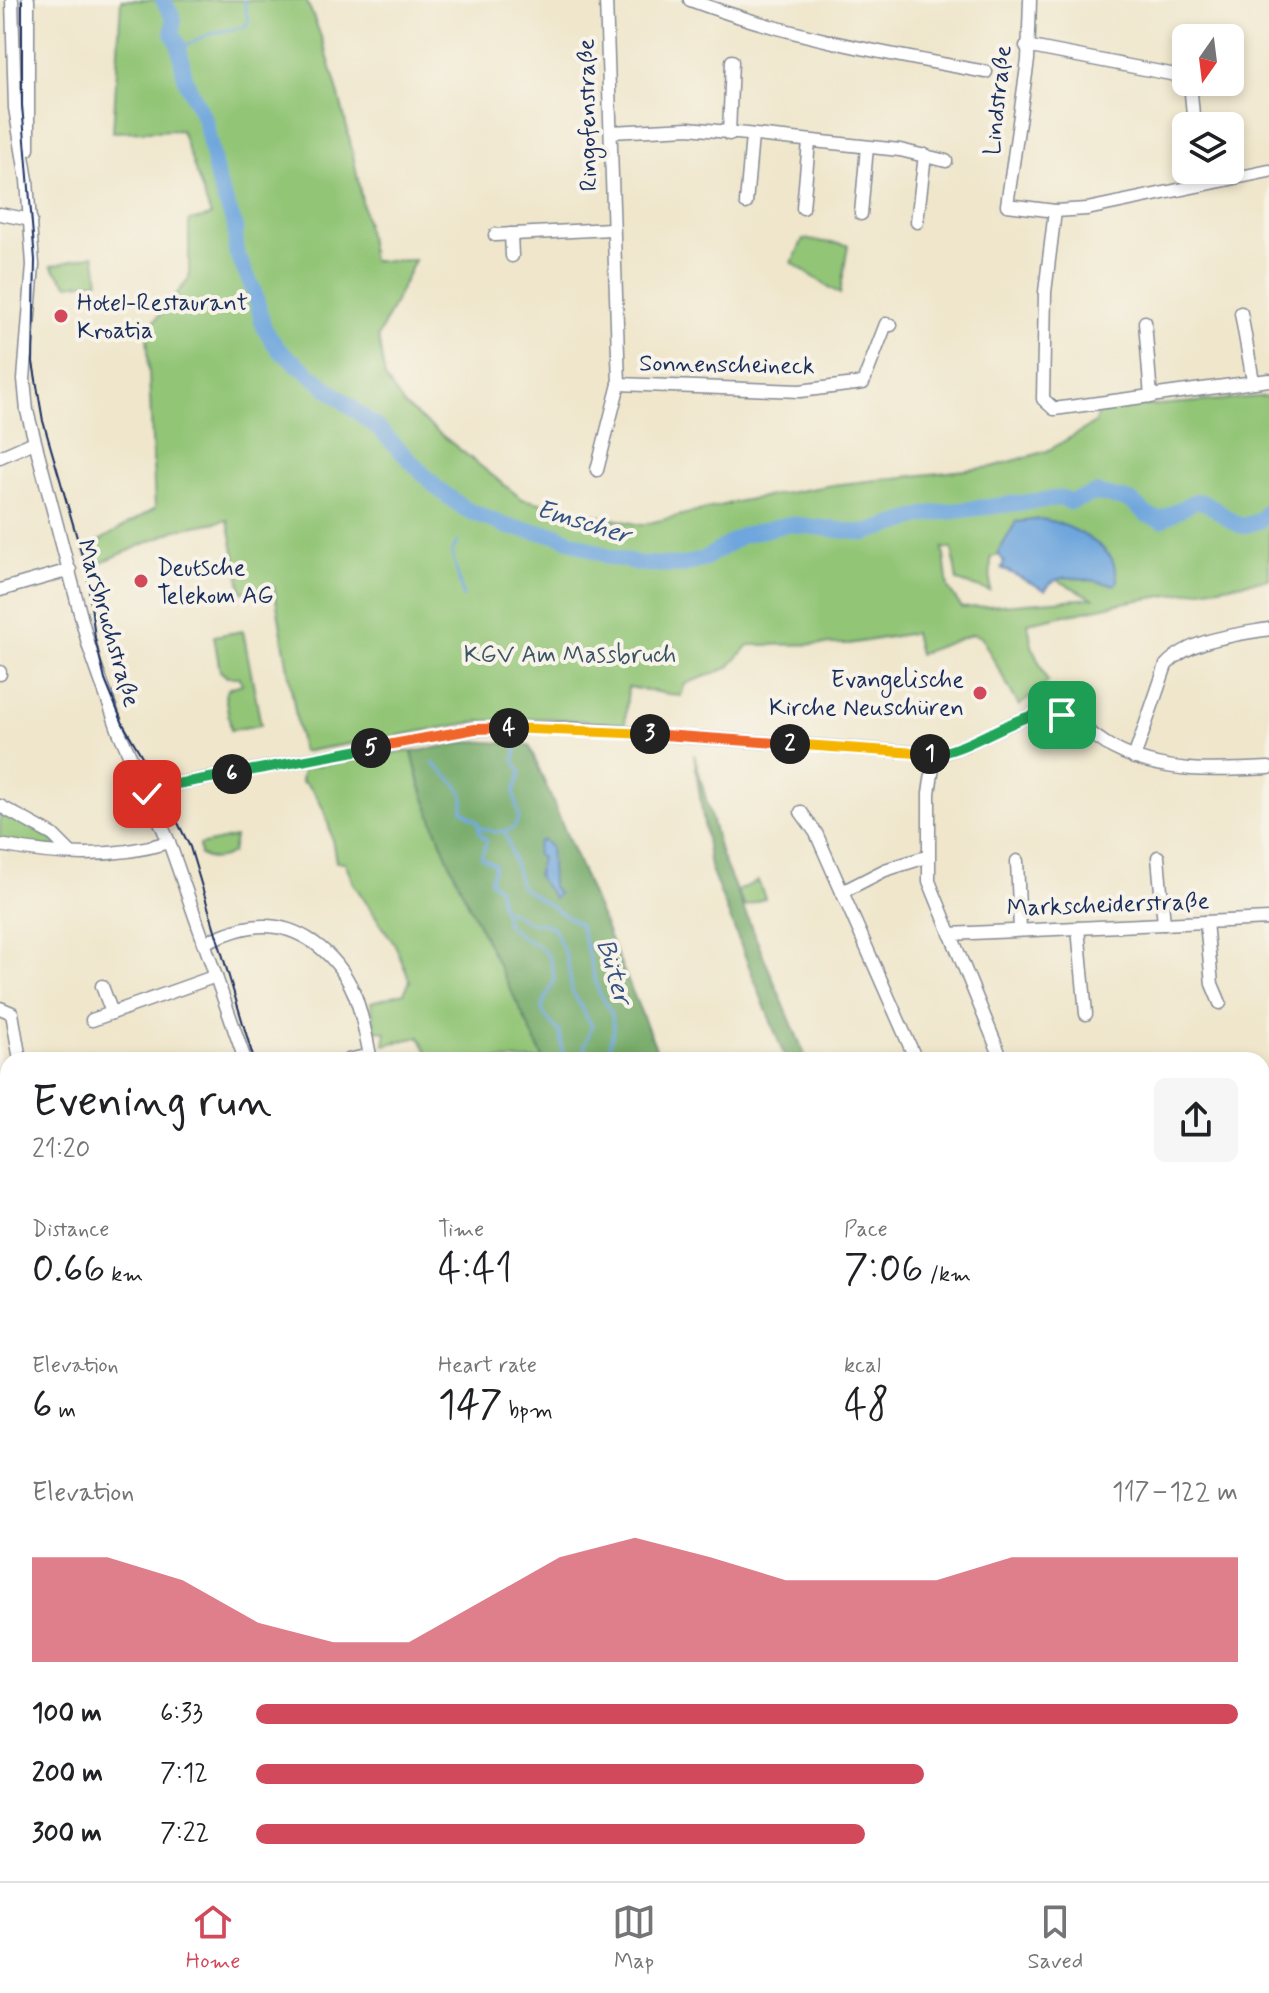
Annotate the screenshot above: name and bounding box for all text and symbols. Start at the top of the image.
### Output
north arrow [1172,24,1244,96]
map controls [1172,24,1244,184]
street label: Ringofenstraße [572,38,607,192]
street label: Lindstraße [977,44,1020,157]
button: layers [1172,112,1244,184]
place label: Hotel-Restaurant Kroatia [77,288,248,347]
marker: Hotel-Restaurant Kroatia [52,307,70,325]
street label: Sonnenscheineck [639,348,815,383]
water label: Emscher [532,493,638,554]
street label: Marsbruchstraße [69,536,146,711]
place label: Deutsche Telekom AG [157,553,274,612]
marker: Deutsche Telekom AG [132,572,150,590]
park label: KGV Am Massbruch [464,640,676,671]
place label: Evangelische Kirche Neuschüren [769,665,964,724]
pin [1028,681,1096,749]
marker: Evangelische Kirche Neuschüren [971,684,989,702]
icon: arrive [1040,693,1084,737]
pin: 4 [489,708,529,748]
text: 4 [503,714,515,742]
pin: 3 [630,714,670,754]
text: 3 [645,720,655,748]
pin: 2 [770,724,810,764]
pin: 5 [351,728,391,768]
text: 2 [785,730,795,758]
text: 5 [364,734,378,762]
pin: 1 [910,734,950,774]
text: 1 [925,740,935,768]
pin: 6 [212,754,252,794]
pin [113,760,181,828]
text: 6 [226,760,238,788]
icon: check [125,772,169,816]
street label: Markscheiderstraße [1006,886,1210,925]
water label: Büter [587,935,640,1011]
text: Evening run [32,1074,272,1132]
button: share [1154,1078,1238,1162]
text: 21:20 [32,1133,90,1167]
text: Distance [32,1216,109,1244]
text: Time [438,1216,484,1244]
text: Pace [844,1216,888,1244]
text: 0.66 [32,1244,105,1296]
text: 4:41 [438,1244,512,1296]
text: 7:06 [844,1244,923,1296]
text: km [105,1261,143,1289]
text: /km [923,1261,971,1289]
text: Elevation [32,1352,119,1380]
text: Heart rate [438,1352,537,1380]
text: kcal [844,1352,881,1380]
text: 6 [32,1380,52,1432]
text: 147 [438,1380,502,1432]
text: 48 [844,1380,889,1432]
text: m [52,1397,76,1425]
text: bpm [502,1397,553,1425]
text: Elevation [32,1476,134,1510]
text: 117–122 m [1112,1476,1238,1510]
text: 100 m [32,1697,102,1731]
text: 6:33 [160,1697,203,1731]
text: 200 m [32,1757,103,1791]
text: 7:12 [160,1757,208,1791]
text: 300 m [32,1817,102,1851]
text: 7:22 [160,1817,209,1851]
tab: Home [186,1900,240,1976]
tab: Map [612,1900,656,1976]
tab: Saved [1028,1900,1083,1976]

